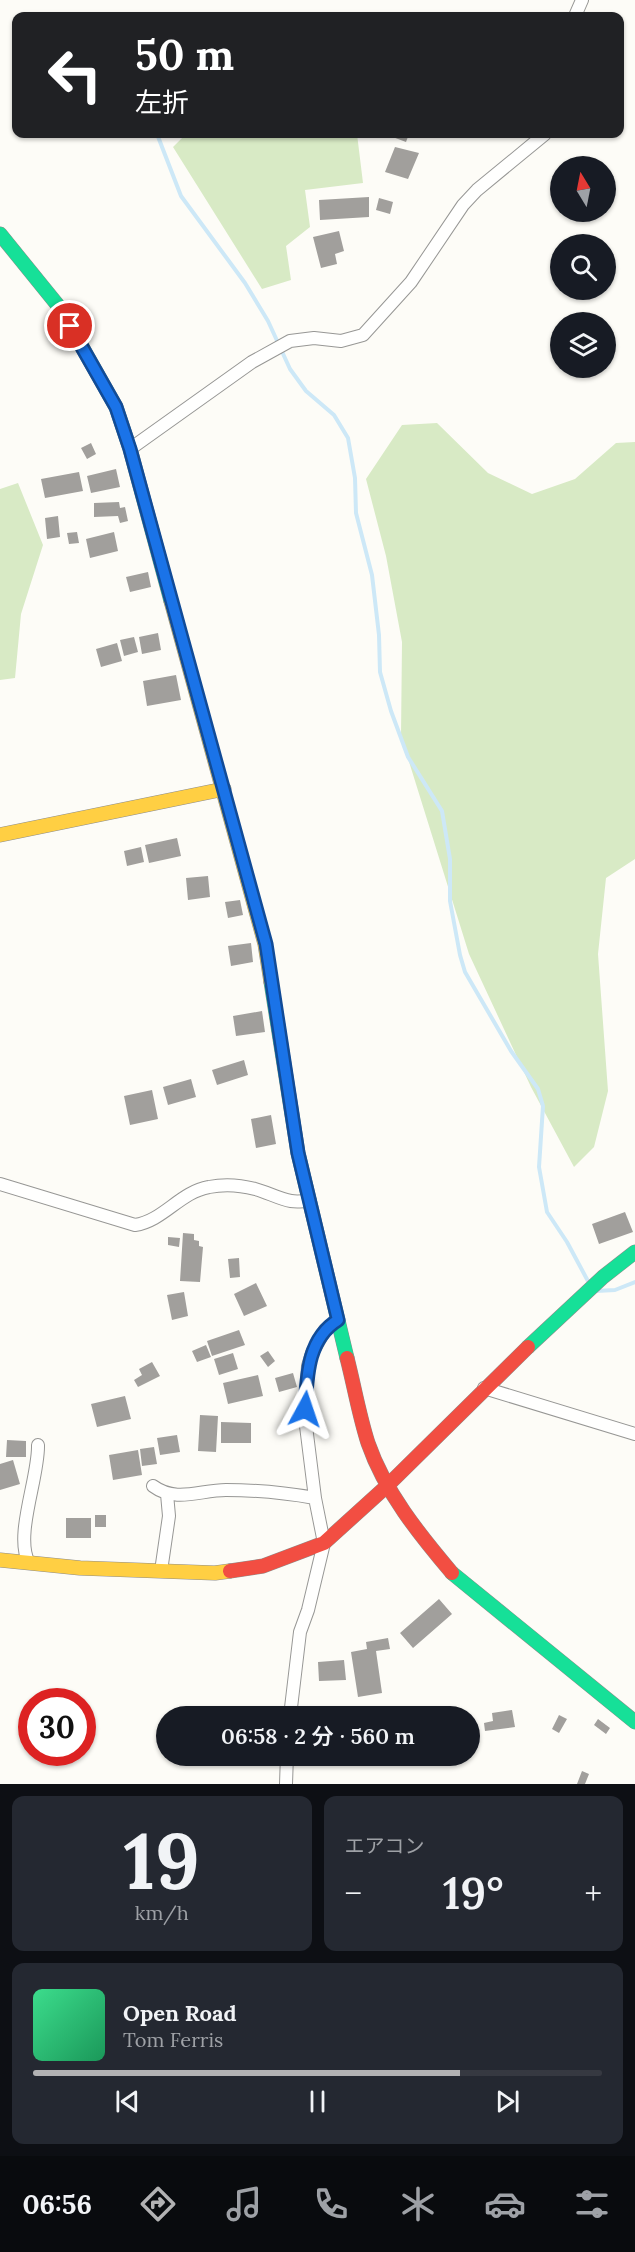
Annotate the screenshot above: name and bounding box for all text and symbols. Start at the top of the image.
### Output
text: 50 m [135,28,234,82]
icon: left [36,36,114,114]
text: 左折 [135,85,189,119]
north arrow [550,156,616,222]
map controls [550,156,616,378]
button: search [550,234,616,300]
pin [44,300,95,351]
icon: arrive [53,309,86,342]
button: layers [550,312,616,378]
position arrow [273,1377,337,1441]
speed limit sign: 30 [18,1688,96,1766]
text: 06:58 · 2 分 · 560 m [221,1722,415,1750]
text: 19 [123,1811,200,1910]
text: エアコン [345,1833,425,1858]
text: 19° [443,1864,504,1921]
text: − [345,1872,362,1914]
text: + [585,1872,602,1914]
text: km/h [135,1900,189,1925]
text: Open Road [123,1999,237,2027]
text: Tom Ferris [123,2027,223,2052]
icon: previous [111,2085,144,2118]
icon: pause [301,2085,334,2118]
icon: next [491,2085,524,2118]
icon: directions [137,2183,179,2225]
icon: music [223,2183,265,2225]
icon: phone [310,2183,352,2225]
icon: climate [397,2183,439,2225]
icon: car [484,2183,526,2225]
icon: filters [571,2183,613,2225]
text: 06:56 [22,2187,92,2221]

